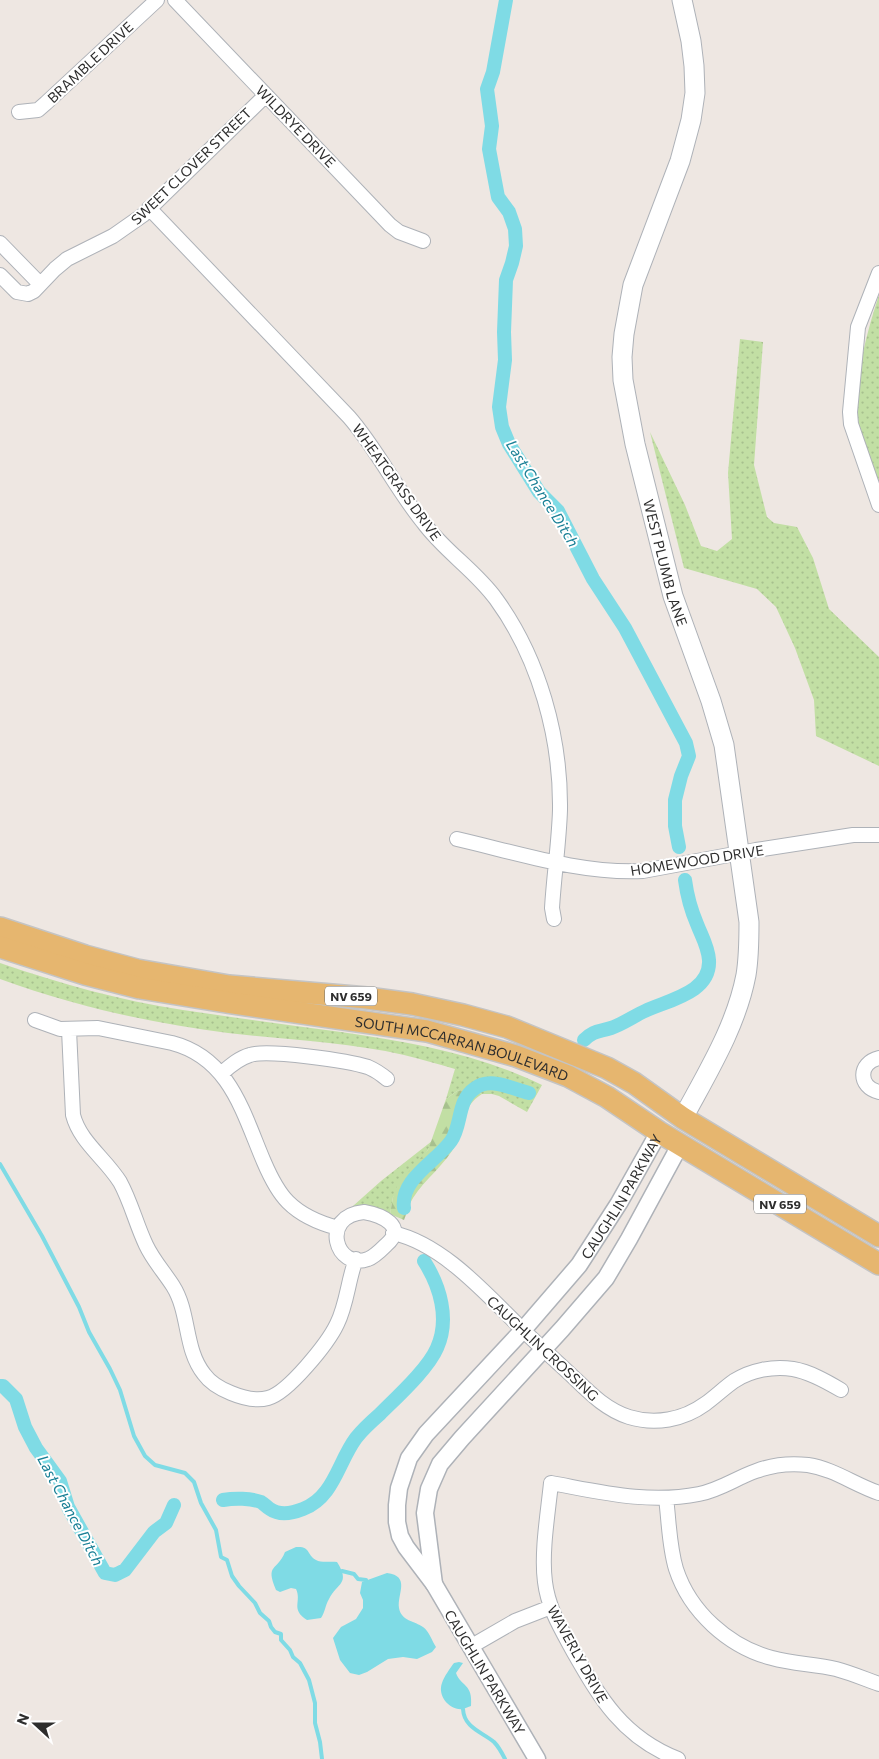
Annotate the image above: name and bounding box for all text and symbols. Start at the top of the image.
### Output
street label: BRAMBLE DRIVE [44,18,136,106]
street label: WILDRYE DRIVE [253,82,339,170]
street label: SWEET CLOVER STREET [127,104,255,228]
street label: WHEATGRASS DRIVE [349,420,445,544]
water label: Last Chance Ditch [503,436,583,550]
street label: WEST PLUMB LANE [641,497,692,628]
street label: HOMEWOOD DRIVE [629,841,765,879]
road number: NV 659 [325,986,377,1006]
street label: SOUTH MCCARRAN BOULEVARD [354,1012,571,1084]
street label: CAUGHLIN PARKWAY [577,1131,665,1262]
road number: NV 659 [754,1194,806,1214]
street label: CAUGHLIN CROSSING [484,1292,602,1404]
water label: Last Chance Ditch [34,1452,108,1568]
street label: WAVERLY DRIVE [544,1602,612,1706]
street label: CAUGHLIN PARKWAY [441,1607,529,1737]
north arrow [10,1699,60,1749]
text: N [13,1711,32,1727]

